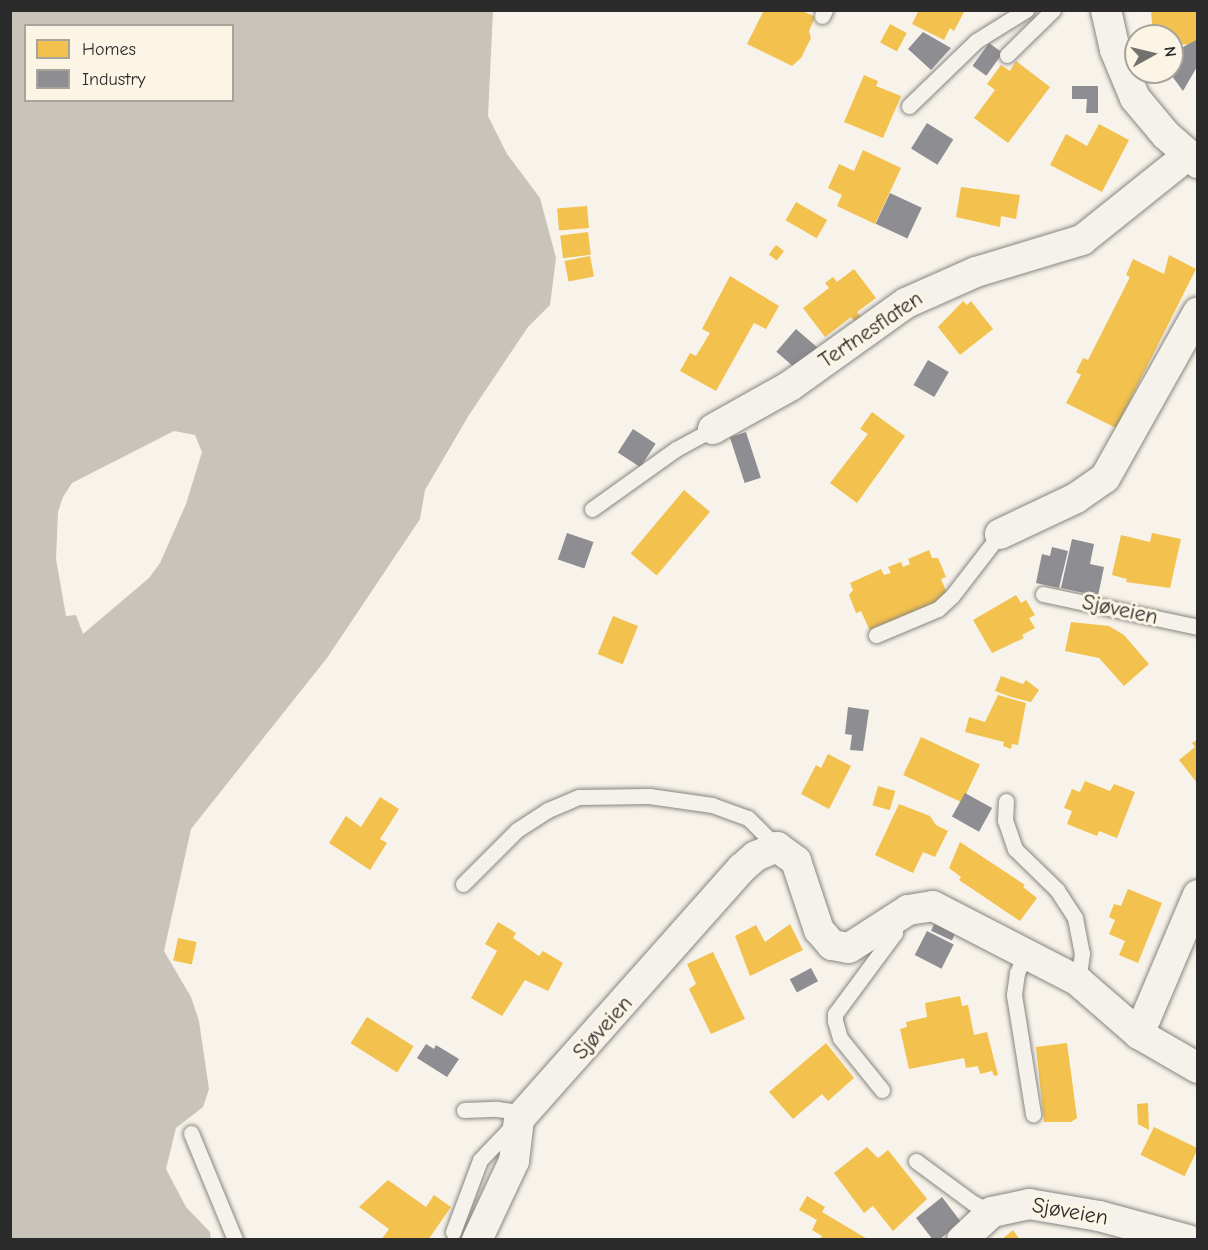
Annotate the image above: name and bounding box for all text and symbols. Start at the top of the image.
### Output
legend [24,24,234,102]
north arrow [1124,24,1184,84]
text: Homes [82,39,136,60]
text: N [1160,45,1179,58]
text: Industry [82,69,146,90]
street label: Tertnesflaten [814,286,928,374]
street label: Sjøveien [1080,589,1160,631]
street label: Sjøveien [568,991,638,1065]
street label: Sjøveien [1030,1192,1110,1232]

